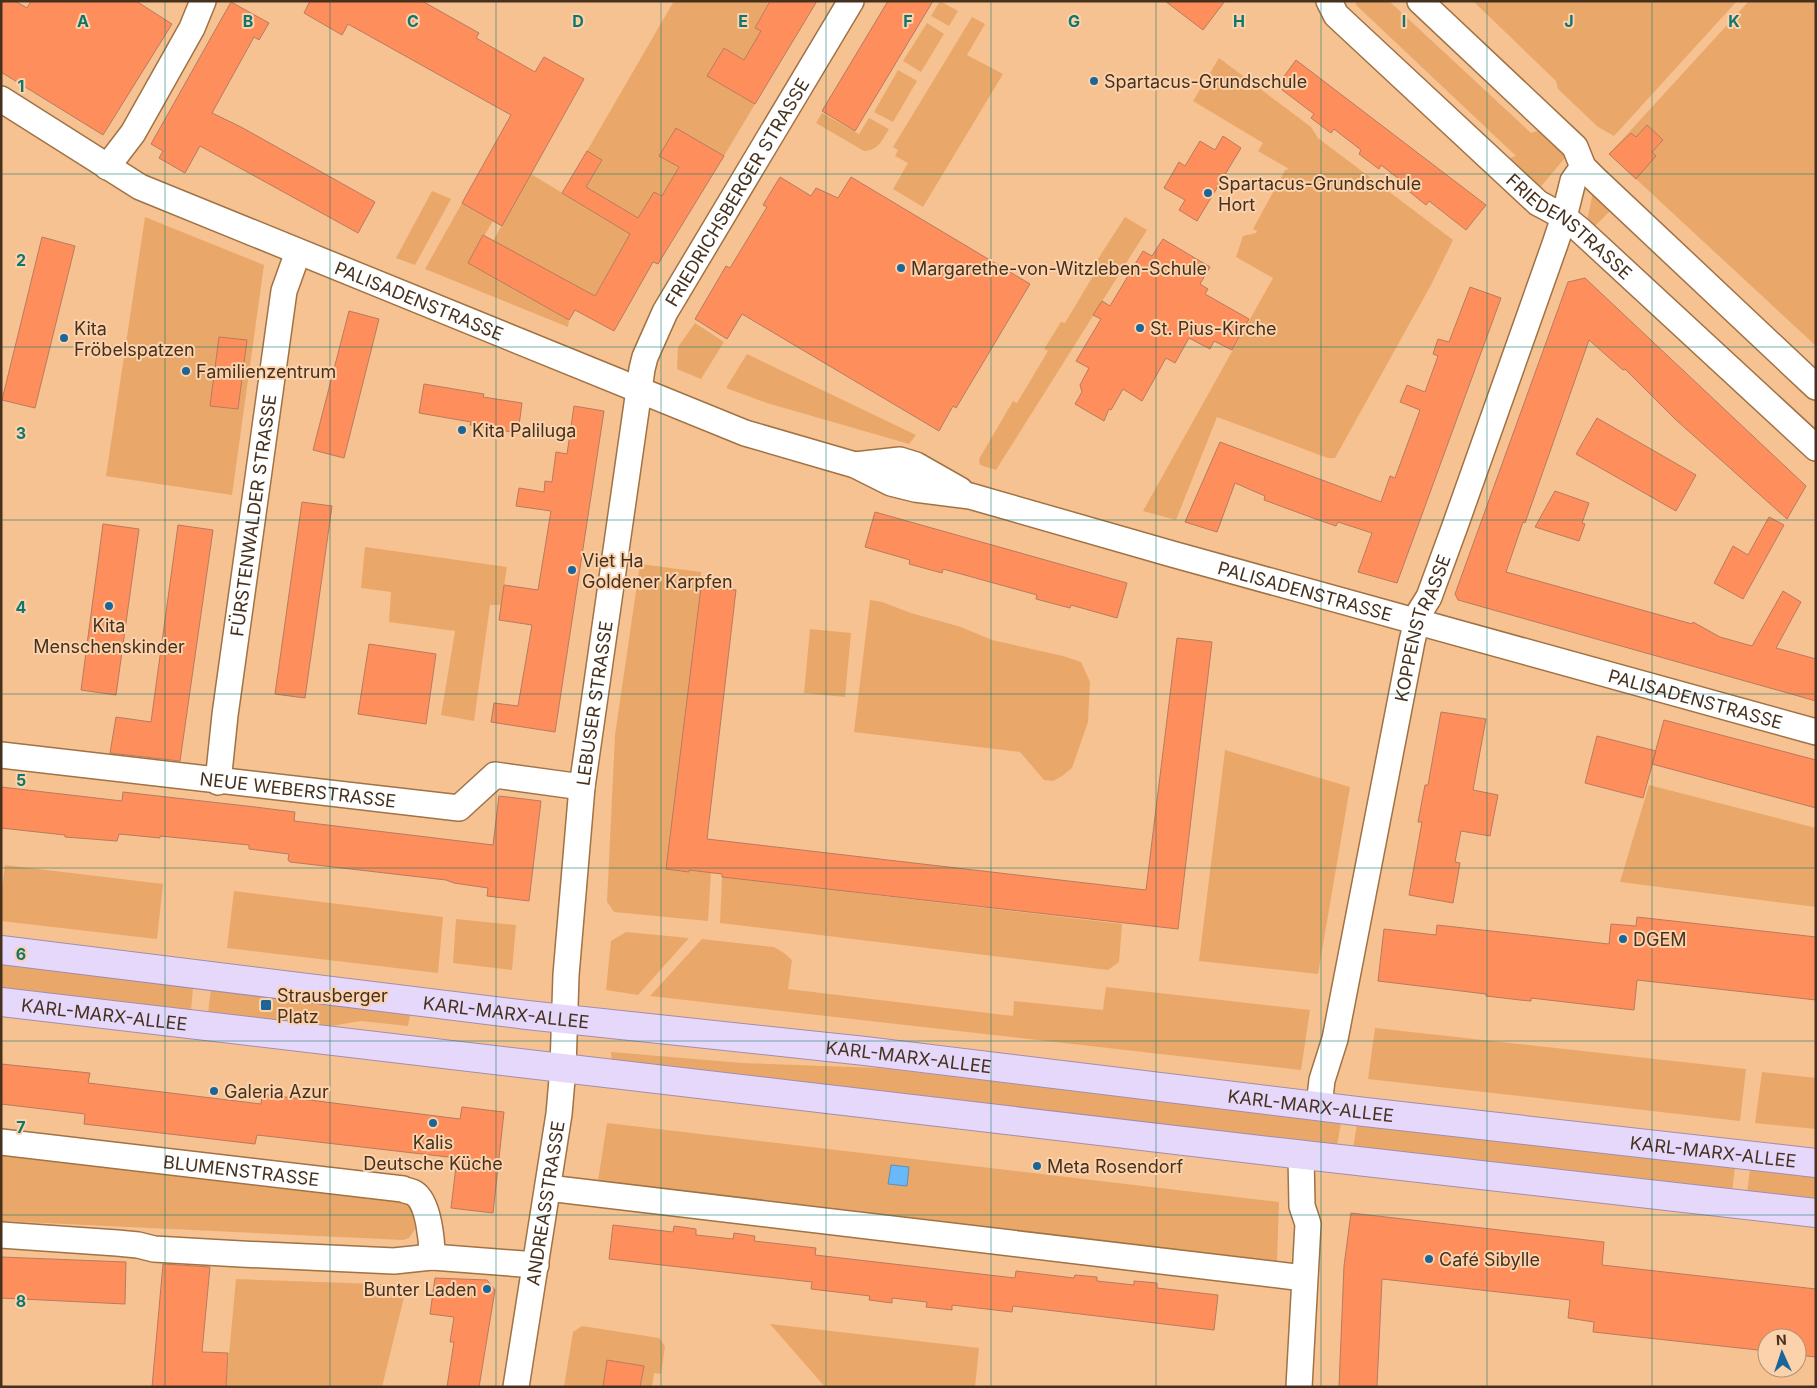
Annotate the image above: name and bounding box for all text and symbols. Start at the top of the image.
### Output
text: A [77,11,89,31]
text: B [243,11,253,31]
text: C [407,11,419,31]
text: D [572,11,584,31]
text: E [738,11,748,31]
text: F [903,11,913,31]
text: G [1068,11,1080,31]
text: H [1233,11,1245,31]
text: I [1402,11,1406,31]
text: J [1564,11,1574,31]
text: K [1728,11,1740,31]
place label: Spartacus-Grundschule [1104,71,1307,92]
street label: FRIEDRICHSBERGER STRASSE [661,74,813,310]
marker: Spartacus-Grundschule [1088,75,1100,87]
text: 1 [18,76,24,96]
street label: FRIEDENSTRASSE [1502,169,1637,284]
place label: Spartacus-Grundschule Hort [1218,173,1421,215]
marker: Spartacus-Grundschule Hort [1202,187,1214,199]
text: 2 [16,250,26,270]
street label: PALISADENSTRASSE [332,257,507,344]
place label: Margarethe-von-Witzleben-Schule [911,258,1207,279]
marker: Margarethe-von-Witzleben-Schule [895,262,907,274]
place label: Kita Fröbelspatzen [74,318,195,360]
place label: St. Pius-Kirche [1150,318,1277,339]
marker: St. Pius-Kirche [1134,322,1146,334]
marker: Kita Fröbelspatzen [58,332,70,344]
place label: Familienzentrum [196,361,336,382]
marker: Familienzentrum [180,365,192,377]
street label: FÜRSTENWALDER STRASSE [226,393,280,638]
place label: Kita Paliluga [472,420,576,441]
text: 3 [16,423,26,443]
marker: Kita Paliluga [456,424,468,436]
place label: Viet Ha Goldener Karpfen [582,550,733,592]
street label: KOPPENSTRASSE [1390,551,1454,703]
street label: PALISADENSTRASSE [1216,557,1395,625]
marker: Viet Ha Goldener Karpfen [566,564,578,576]
text: 4 [16,597,27,617]
marker: Kita Menschenskinder [103,600,115,612]
place label: Kita Menschenskinder [33,615,185,657]
street label: LEBUSER STRASSE [572,619,616,787]
street label: PALISADENSTRASSE [1606,665,1785,733]
street label: NEUE WEBERSTRASSE [199,768,397,811]
text: 5 [16,770,26,790]
place label: DGEM [1633,929,1687,950]
marker: DGEM [1617,933,1629,945]
text: 6 [16,944,26,964]
place label: Strausberger Platz [277,985,388,1027]
street label: KARL-MARX-ALLEE [422,992,590,1032]
street label: KARL-MARX-ALLEE [20,994,189,1034]
marker: Strausberger Platz [259,998,273,1012]
street label: KARL-MARX-ALLEE [825,1036,993,1077]
place label: Galeria Azur [224,1081,329,1102]
marker: Galeria Azur [208,1085,220,1097]
street label: KARL-MARX-ALLEE [1227,1085,1395,1126]
text: 7 [16,1117,26,1137]
marker: Kalis Deutsche Küche [427,1117,439,1129]
street label: ANDREASSTRASSE [522,1119,568,1287]
place label: Kalis Deutsche Küche [363,1132,503,1174]
street label: KARL-MARX-ALLEE [1629,1132,1797,1171]
street label: BLUMENSTRASSE [162,1151,321,1190]
place label: Meta Rosendorf [1047,1156,1184,1177]
marker: Meta Rosendorf [1031,1160,1043,1172]
place label: Café Sibylle [1439,1249,1540,1270]
marker: Café Sibylle [1423,1253,1435,1265]
place label: Bunter Laden [363,1279,477,1300]
marker: Bunter Laden [481,1283,493,1295]
text: 8 [16,1291,26,1311]
north arrow [1757,1328,1807,1378]
text: N [1776,1331,1787,1348]

